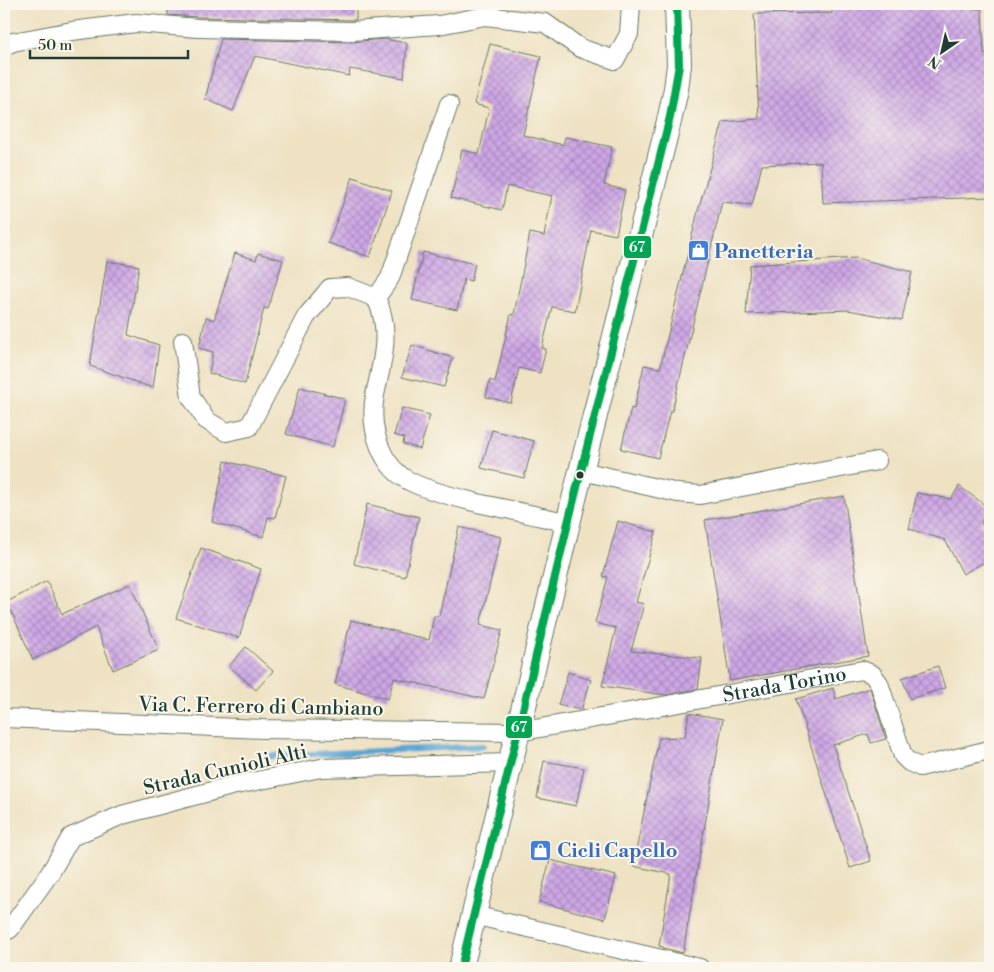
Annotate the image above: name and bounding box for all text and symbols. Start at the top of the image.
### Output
scale bar [30,28,188,60]
north arrow [916,28,966,78]
text: 50 m [38,36,72,55]
text: N [926,51,945,73]
line badge: 67 [623,235,652,259]
text: 67 [629,239,646,257]
shop icon: Panetteria [686,239,710,263]
place label: Panetteria [714,240,814,265]
unlabelled marker [575,470,585,480]
street label: Strada Torino [721,662,849,709]
street label: Via C. Ferrero di Cambiano [137,693,384,722]
line badge: 67 [505,715,533,739]
text: 67 [511,719,528,737]
street label: Strada Cunioli Alti [141,739,310,802]
shop icon: Cicli Capello [529,838,553,862]
place label: Cicli Capello [557,839,677,864]

